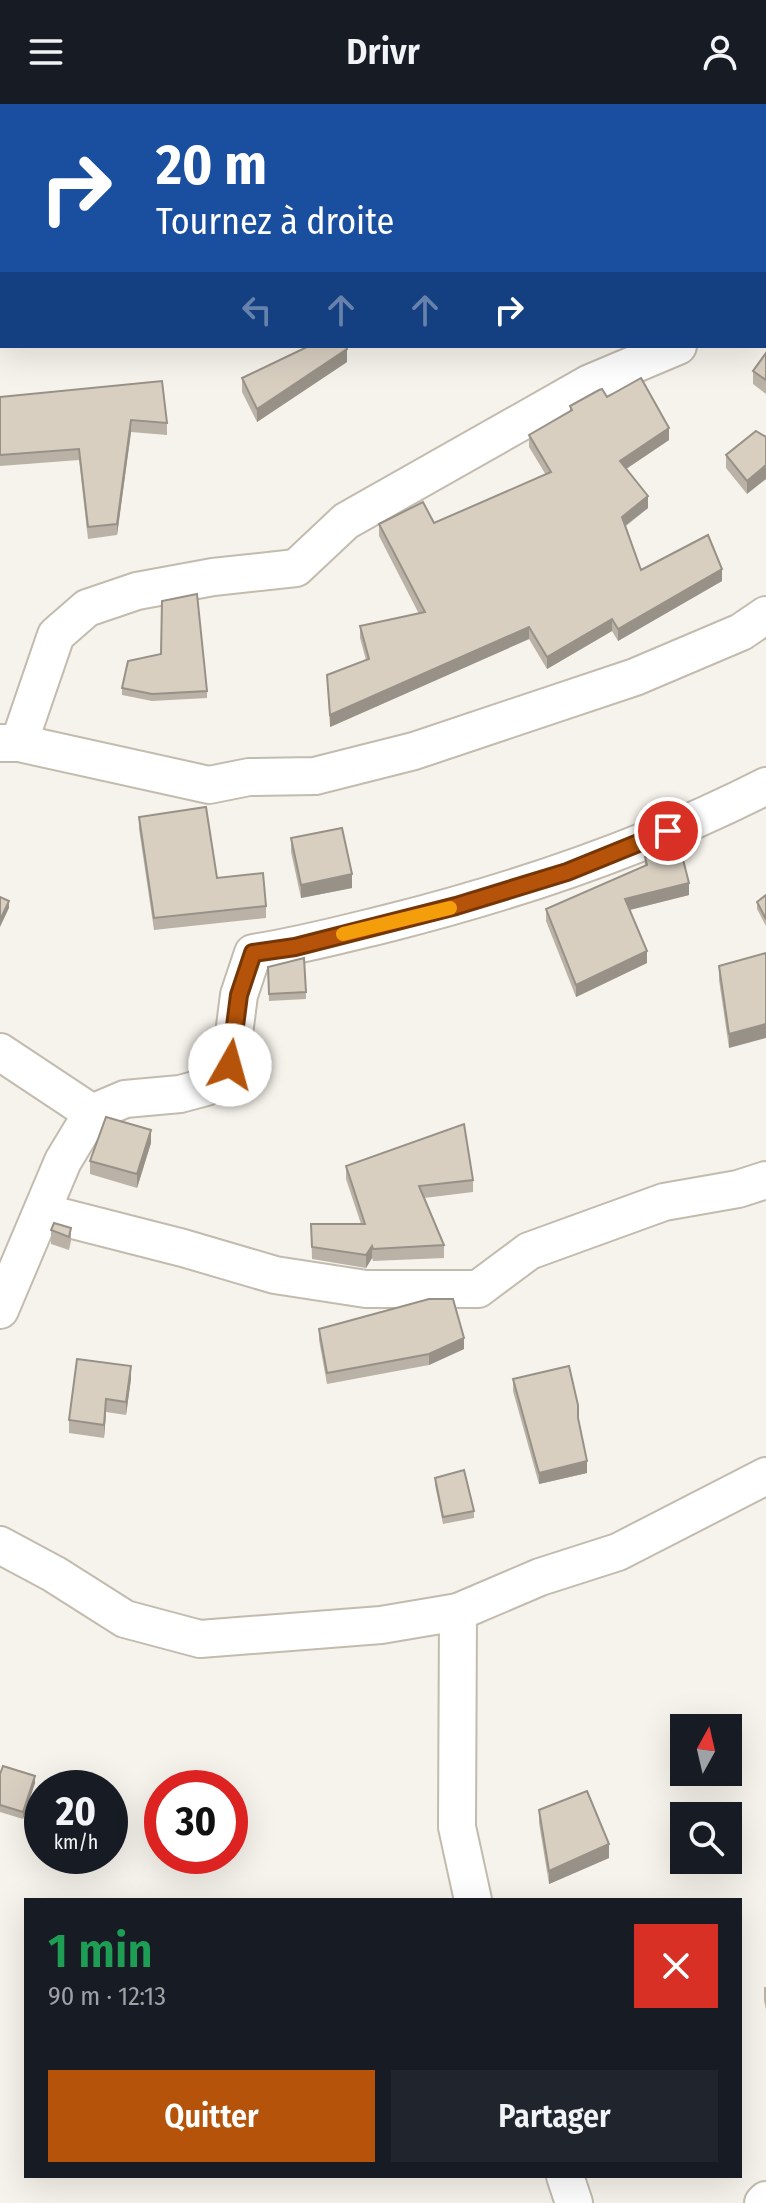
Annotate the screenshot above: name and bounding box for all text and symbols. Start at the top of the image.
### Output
icon: menu [24,30,68,74]
text: Drivr [346,30,420,74]
icon: person [698,30,742,74]
text: 20 m [156,132,267,199]
icon: right [24,136,128,240]
text: Tournez à droite [156,200,394,244]
icon: left [235,288,279,332]
icon: ahead [319,288,363,332]
icon: ahead [403,288,447,332]
icon: right [487,288,531,332]
pin [634,797,702,865]
icon: arrive [646,809,690,853]
position arrow [188,1023,272,1107]
north arrow [670,1714,742,1786]
map controls [670,1714,742,1874]
speed limit sign: 30 [144,1770,248,1874]
text: 20 [56,1788,96,1836]
button: search [670,1802,742,1874]
text: km/h [54,1830,98,1854]
text: 1 min [48,1922,153,1980]
button: close [634,1924,718,2008]
text: 90 m · 12:13 [48,1981,166,2012]
button: Quitter [48,2070,375,2162]
button: Partager [391,2070,718,2162]

